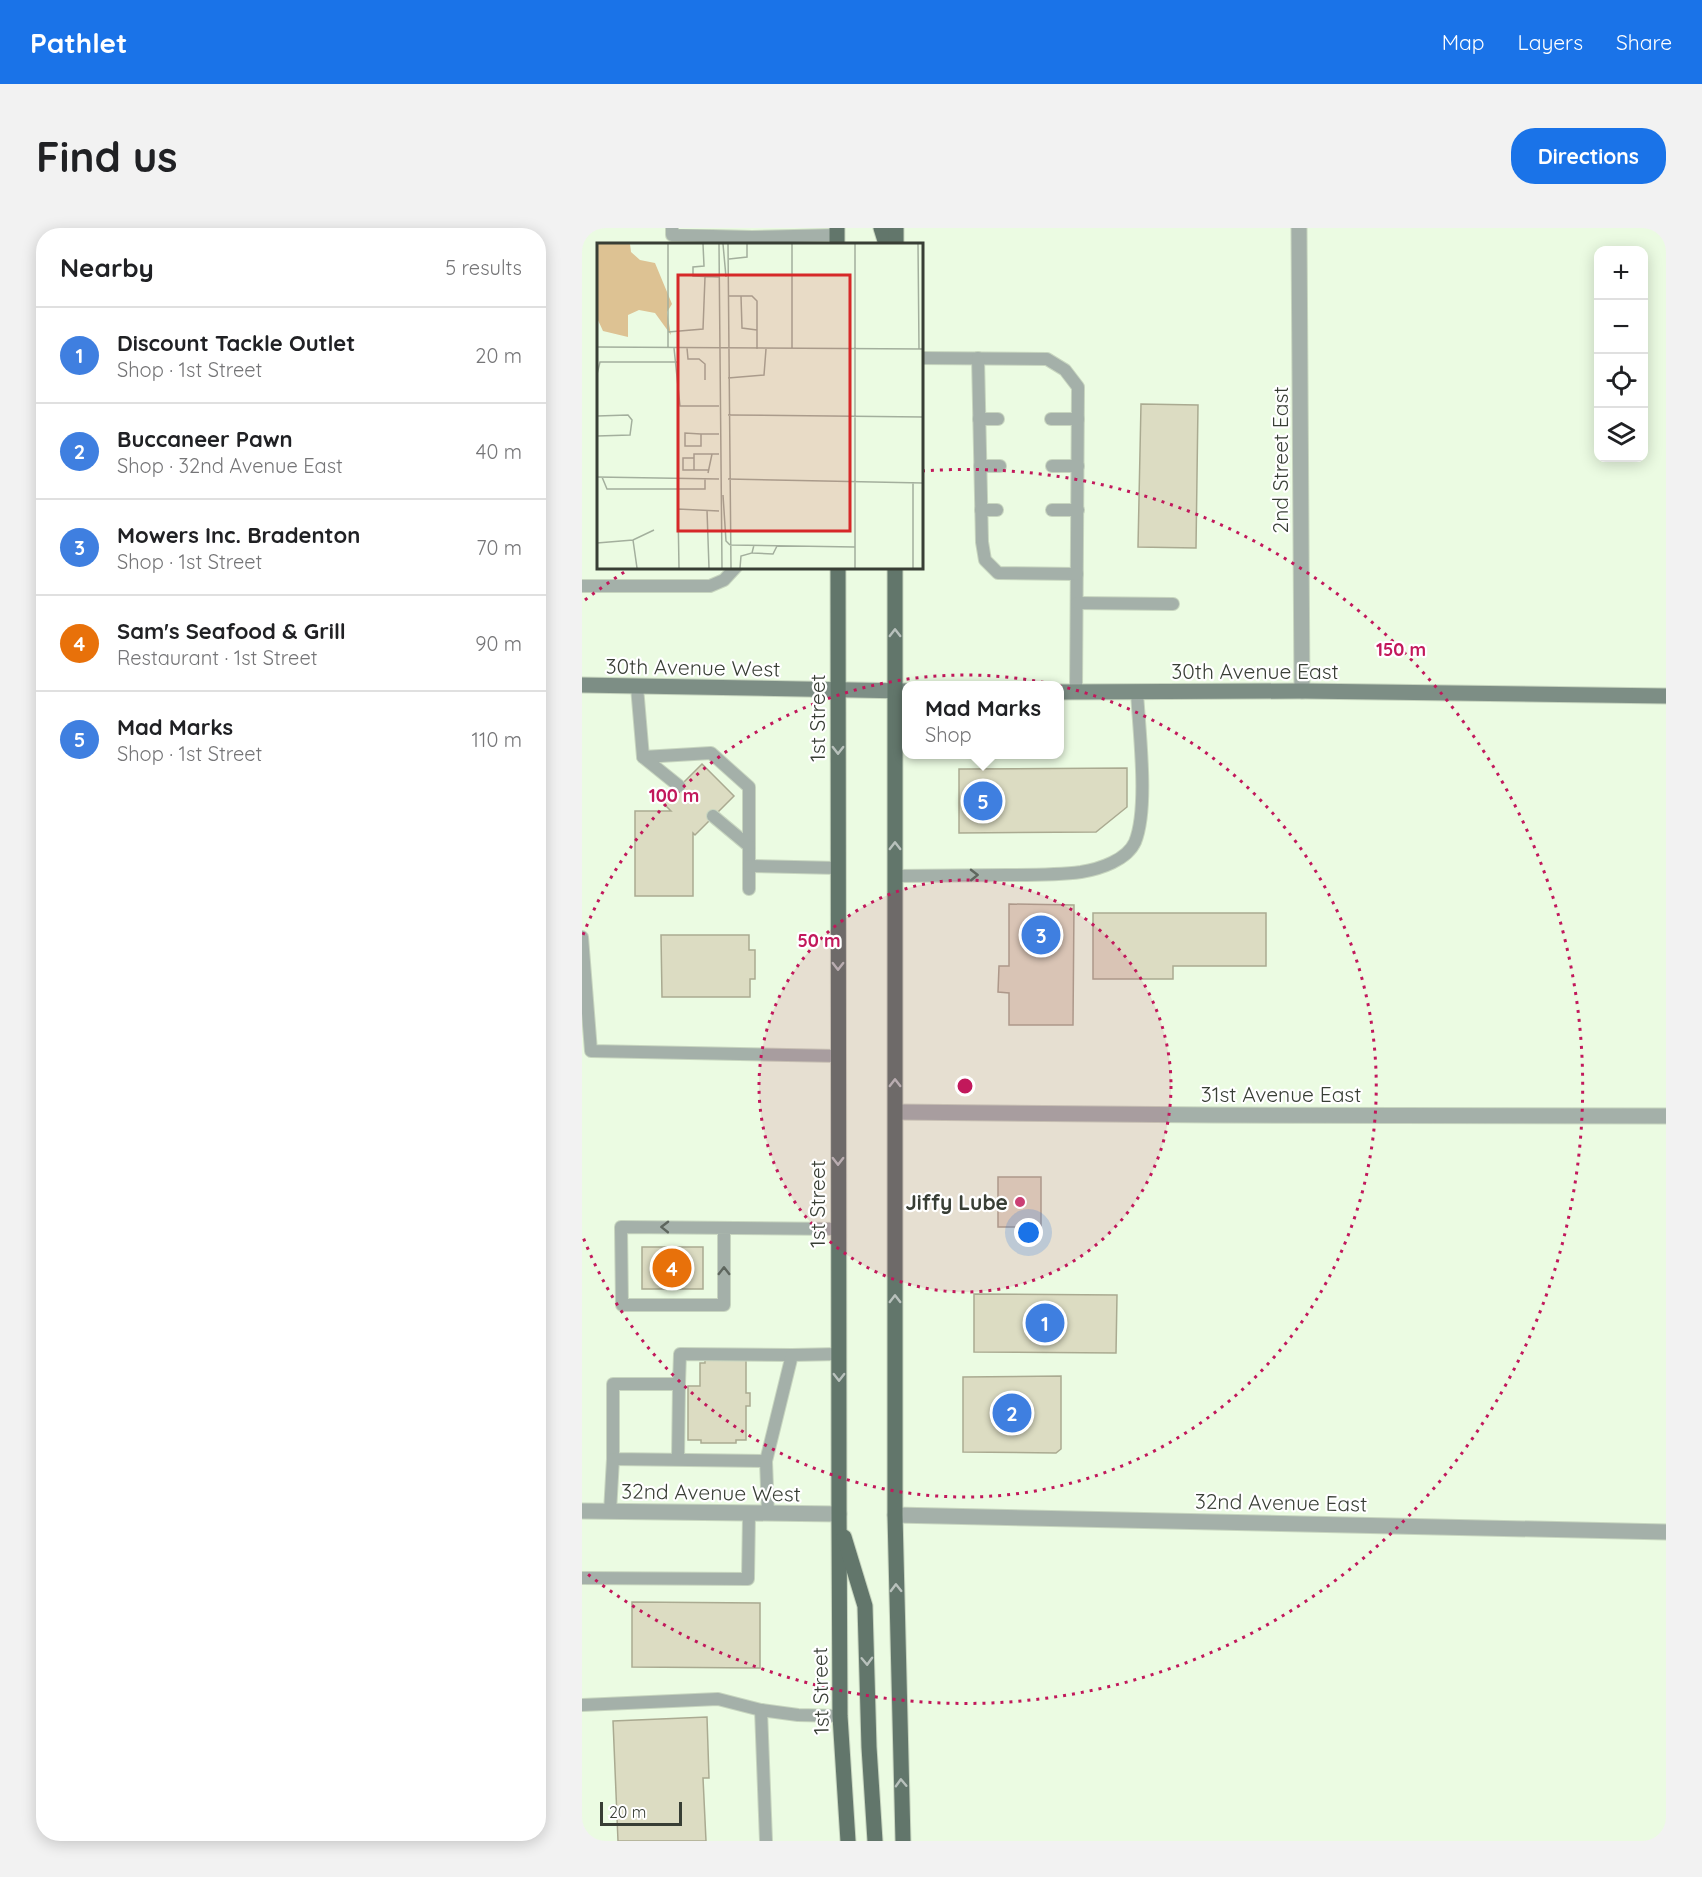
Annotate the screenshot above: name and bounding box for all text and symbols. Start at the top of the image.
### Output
text: Pathlet [30,25,127,60]
text: Map [1442,29,1485,55]
text: Layers [1518,29,1583,55]
text: Share [1616,29,1672,55]
button: Directions [1511,128,1666,184]
text: Find us [36,130,178,183]
inset map [597,243,922,568]
map controls [1594,246,1648,462]
button: + [1594,246,1648,300]
text: Nearby [60,251,154,284]
text: 5 results [445,255,522,280]
button: − [1594,300,1648,354]
text: Discount Tackle Outlet [117,329,355,357]
text: 1 [76,343,83,368]
text: 20 m [475,343,522,368]
button: locate [1594,354,1648,408]
text: Shop · 1st Street [117,357,262,382]
street label: 2nd Street East [1267,387,1293,533]
button: layers [1594,408,1648,462]
text: Buccaneer Pawn [117,425,293,453]
text: 2 [74,439,85,464]
text: 40 m [476,439,522,464]
text: Shop · 32nd Avenue East [117,453,343,478]
text: Mowers Inc. Bradenton [117,521,360,549]
text: 3 [74,535,85,560]
text: 70 m [476,535,522,560]
text: Shop · 1st Street [117,549,262,574]
text: Sam's Seafood & Grill [117,617,346,645]
one-way arrow [889,628,901,637]
text: 4 [74,631,85,656]
text: 90 m [475,631,522,656]
text: 150 m [1376,638,1426,661]
text: Restaurant · 1st Street [117,645,317,670]
street label: 30th Avenue West [605,652,781,682]
street label: 30th Avenue East [1171,658,1339,684]
street label: 1st Street [804,674,830,762]
popup [902,681,1064,759]
text: Mad Marks [925,694,1041,722]
text: Mad Marks [117,713,233,741]
text: Shop [925,722,972,747]
text: 5 [74,727,85,752]
text: 110 m [472,727,522,752]
text: Shop · 1st Street [117,741,262,766]
one-way arrow [832,745,844,754]
pin: 5 [964,778,1002,824]
text: 100 m [649,784,699,807]
one-way arrow [888,842,901,851]
one-way arrow [969,869,978,881]
pin: 3 [1022,912,1060,958]
text: 50 m [797,929,841,952]
one-way arrow [832,961,844,970]
centre of rings [955,1076,975,1096]
one-way arrow [889,1079,901,1088]
street label: 31st Avenue East [1201,1081,1361,1107]
one-way arrow [832,1156,844,1165]
street label: 1st Street [804,1160,830,1248]
place label: Jiffy Lube [905,1189,1008,1215]
marker: Jiffy Lube [1013,1195,1027,1209]
your location [1014,1218,1043,1247]
one-way arrow [661,1221,670,1233]
pin: 4 [652,1246,692,1290]
one-way arrow [718,1267,730,1276]
one-way arrow [889,1295,901,1304]
pin: 1 [1026,1300,1064,1346]
one-way arrow [833,1372,845,1381]
pin: 2 [992,1390,1032,1436]
street label: 32nd Avenue West [621,1477,801,1507]
street label: 32nd Avenue East [1195,1487,1367,1517]
one-way arrow [890,1583,903,1592]
street label: 1st Street [806,1647,834,1735]
one-way arrow [860,1657,873,1666]
one-way arrow [894,1778,907,1787]
scale bar [600,1799,682,1826]
text: 20 m [609,1802,646,1822]

